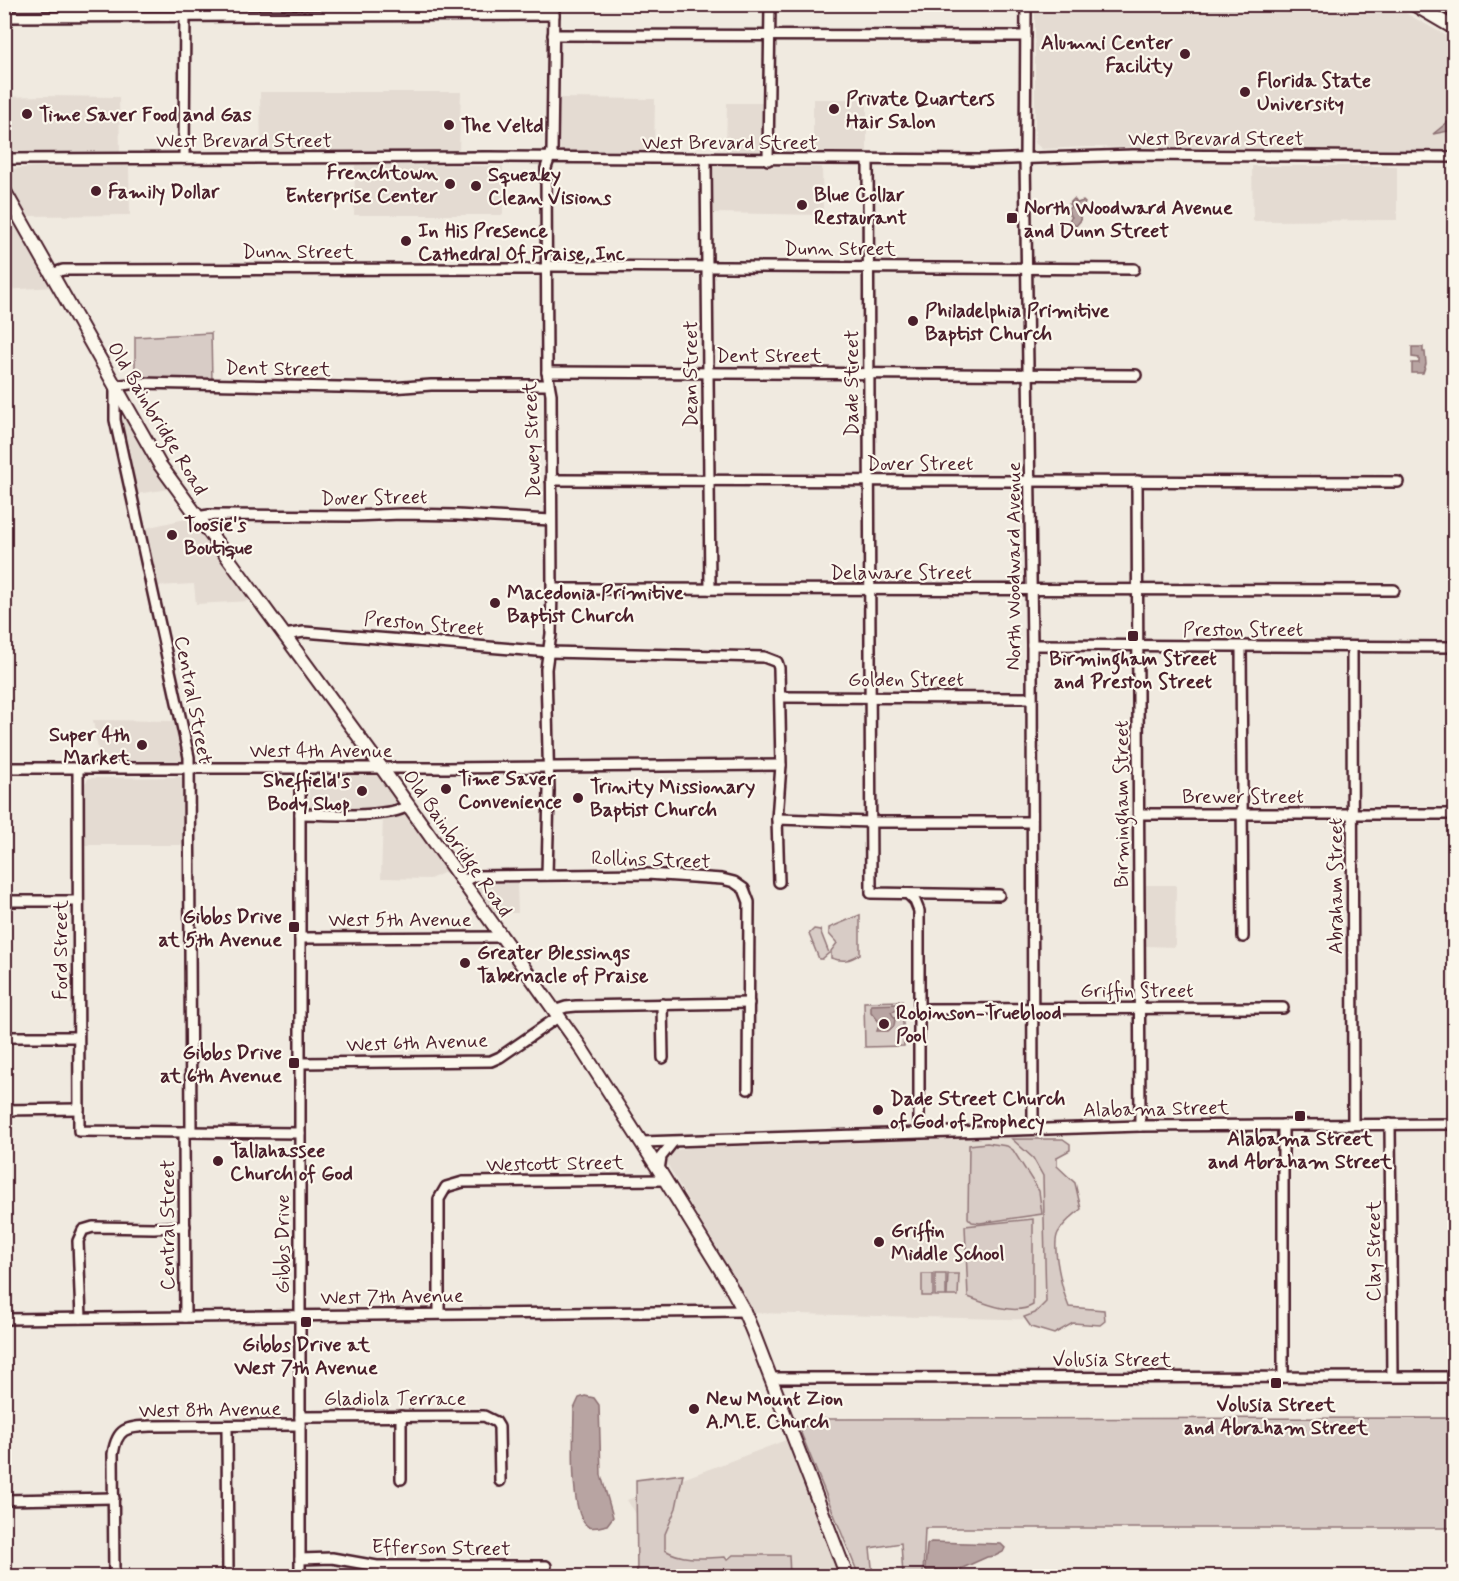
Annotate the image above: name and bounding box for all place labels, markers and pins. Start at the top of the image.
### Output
place label: Alumni Center Facility [1041,30,1174,80]
marker: Alumni Center Facility [1178,47,1192,61]
place label: Florida State University [1257,68,1371,118]
marker: Florida State University [1238,85,1252,99]
place label: Private Quarters Hair Salon [846,86,995,136]
place label: Time Saver Food and Gas [39,102,252,129]
marker: Private Quarters Hair Salon [827,102,841,116]
marker: Time Saver Food and Gas [20,107,34,121]
place label: The Veltd [461,113,544,140]
marker: The Veltd [442,118,456,132]
place label: Frenchtown Enterprise Center [285,160,439,210]
place label: Squeaky Clean Visions [488,162,612,212]
marker: Frenchtown Enterprise Center [443,177,457,191]
place label: Family Dollar [108,179,220,206]
marker: Squeaky Clean Visions [469,179,483,193]
place label: Blue Collar Restaurant [814,182,908,232]
marker: Family Dollar [89,184,103,198]
place label: North Woodward Avenue and Dunn Street [1024,195,1233,245]
marker: Blue Collar Restaurant [795,198,809,212]
marker: North Woodward Avenue and Dunn Street [1005,211,1019,225]
place label: In His Presence Cathedral Of Praise, Inc [418,218,626,268]
marker: In His Presence Cathedral Of Praise, Inc [399,234,413,248]
place label: Philadelphia Primitive Baptist Church [925,298,1110,348]
marker: Philadelphia Primitive Baptist Church [906,314,920,328]
place label: Toosie's Boutique [184,512,253,562]
marker: Toosie's Boutique [165,528,179,542]
place label: Macedonia Primitive Baptist Church [507,580,684,630]
marker: Macedonia Primitive Baptist Church [488,596,502,610]
marker: Birmingham Street and Preston Street [1126,629,1140,643]
place label: Birmingham Street and Preston Street [1049,646,1217,696]
place label: Super 4th Market [49,722,131,772]
marker: Super 4th Market [135,738,149,752]
place label: Time Saver Convenience [458,766,562,816]
place label: Sheffield's Body Shop [263,768,350,818]
place label: Trinity Missionary Baptist Church [590,774,755,824]
marker: Time Saver Convenience [439,782,453,796]
marker: Sheffield's Body Shop [355,784,369,798]
marker: Trinity Missionary Baptist Church [571,791,585,805]
place label: Gibbs Drive at 5th Avenue [158,904,282,954]
marker: Gibbs Drive at 5th Avenue [287,920,301,934]
place label: Greater Blessings Tabernacle of Praise [477,940,649,990]
marker: Greater Blessings Tabernacle of Praise [458,956,472,970]
place label: Robinson-Trueblood Pool [896,1000,1061,1050]
marker: Robinson-Trueblood Pool [877,1017,891,1031]
place label: Gibbs Drive at 6th Avenue [160,1040,282,1090]
marker: Gibbs Drive at 6th Avenue [287,1056,301,1070]
place label: Dade Street Church of God of Prophecy [890,1086,1066,1136]
marker: Dade Street Church of God of Prophecy [871,1103,885,1117]
marker: Alabama Street and Abraham Street [1293,1109,1307,1123]
place label: Alabama Street and Abraham Street [1208,1126,1393,1176]
place label: Tallahassee Church of God [230,1138,353,1188]
marker: Tallahassee Church of God [211,1154,225,1168]
place label: Griffin Middle School [891,1218,1004,1268]
marker: Griffin Middle School [872,1235,886,1249]
marker: Gibbs Drive at West 7th Avenue [299,1315,313,1329]
place label: Gibbs Drive at West 7th Avenue [233,1332,378,1382]
marker: Volusia Street and Abraham Street [1269,1376,1283,1390]
place label: New Mount Zion A.M.E. Church [706,1386,843,1436]
place label: Volusia Street and Abraham Street [1184,1392,1369,1442]
marker: New Mount Zion A.M.E. Church [687,1402,701,1416]

